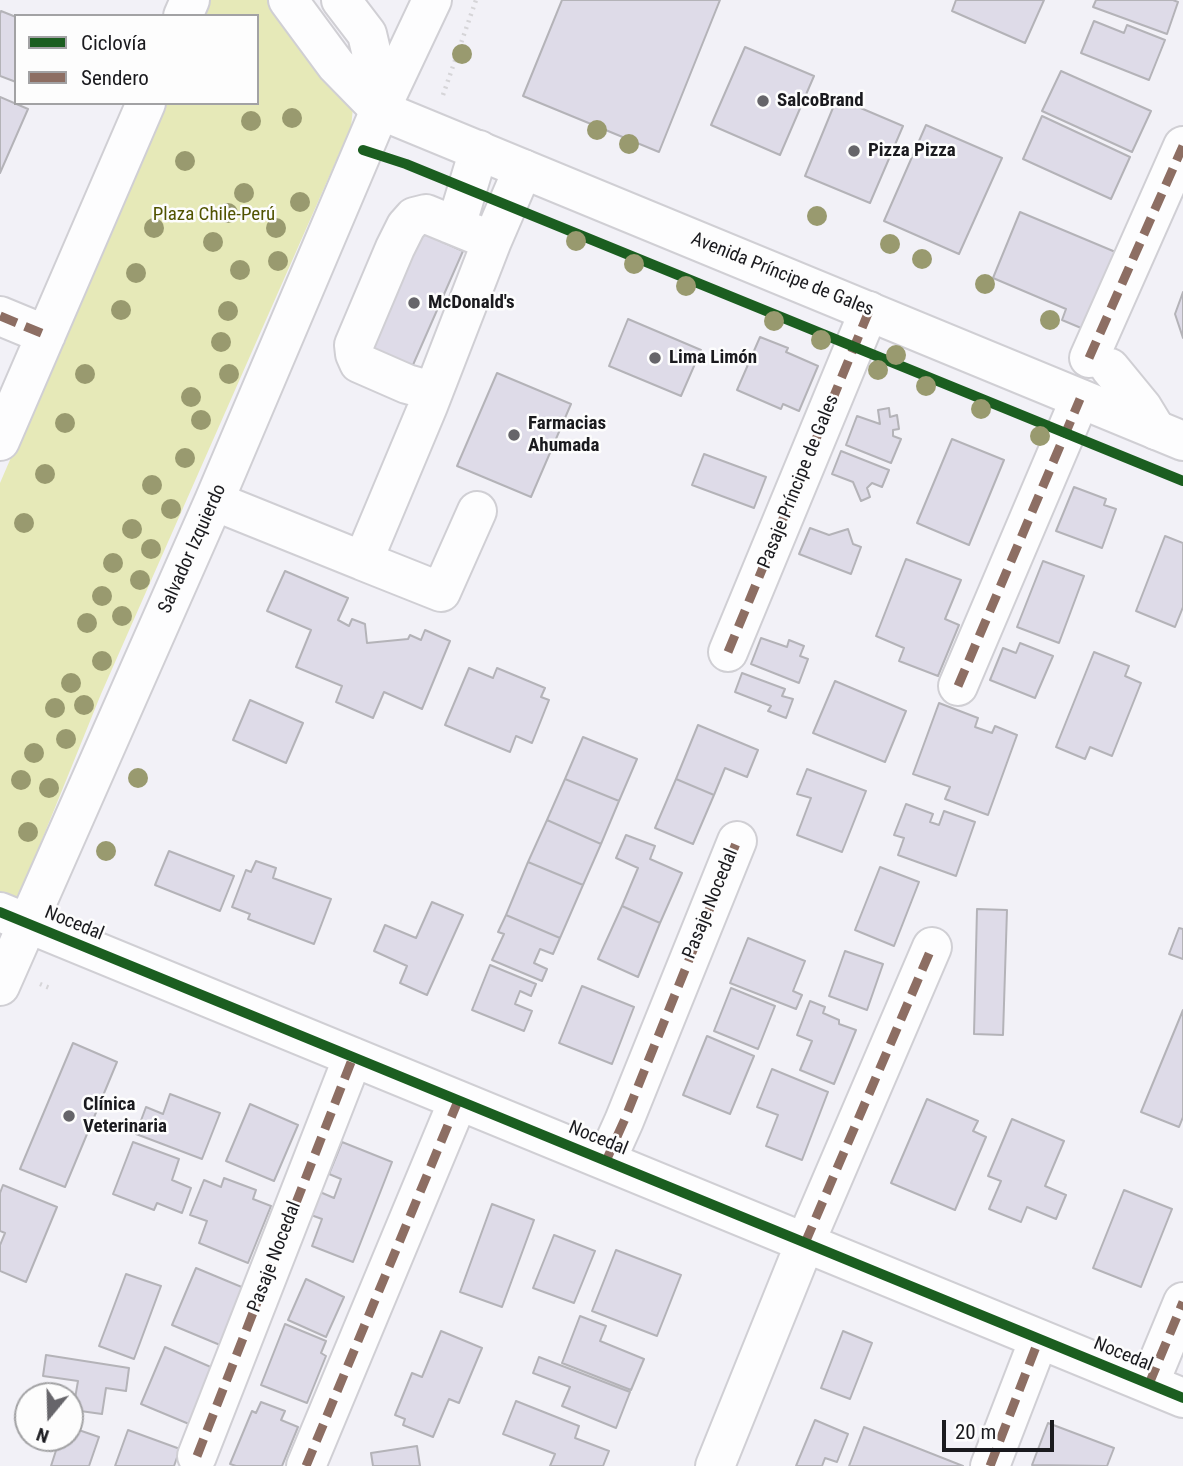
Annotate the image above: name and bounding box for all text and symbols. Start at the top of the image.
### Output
legend [14,14,259,105]
text: Ciclovía [81,31,147,55]
text: Sendero [81,66,149,90]
place label: SalcoBrand [777,90,864,112]
marker: SalcoBrand [755,93,771,109]
place label: Pizza Pizza [868,140,956,162]
marker: Pizza Pizza [846,143,862,159]
park label: Plaza Chile-Perú [153,204,275,226]
street label: Avenida Príncipe de Gales [688,228,876,322]
place label: McDonald's [428,292,515,314]
marker: McDonald's [406,295,422,311]
place label: Lima Limón [669,347,757,369]
marker: Lima Limón [647,350,663,366]
street label: Pasaje Príncipe de Gales [754,392,844,572]
place label: Farmacias Ahumada [528,413,606,457]
marker: Farmacias Ahumada [506,427,522,443]
street label: Salvador Izquierdo [154,481,232,617]
street label: Pasaje Nocedal [679,846,743,962]
street label: Nocedal [41,902,107,946]
place label: Clínica Veterinaria [83,1094,167,1138]
marker: Clínica Veterinaria [61,1108,77,1124]
street label: Nocedal [565,1117,631,1161]
street label: Pasaje Nocedal [243,1198,307,1316]
street label: Nocedal [1090,1333,1156,1377]
north arrow [14,1382,84,1452]
scale bar [945,1406,1057,1450]
text: 20 m [955,1420,996,1444]
text: N [33,1423,52,1448]

